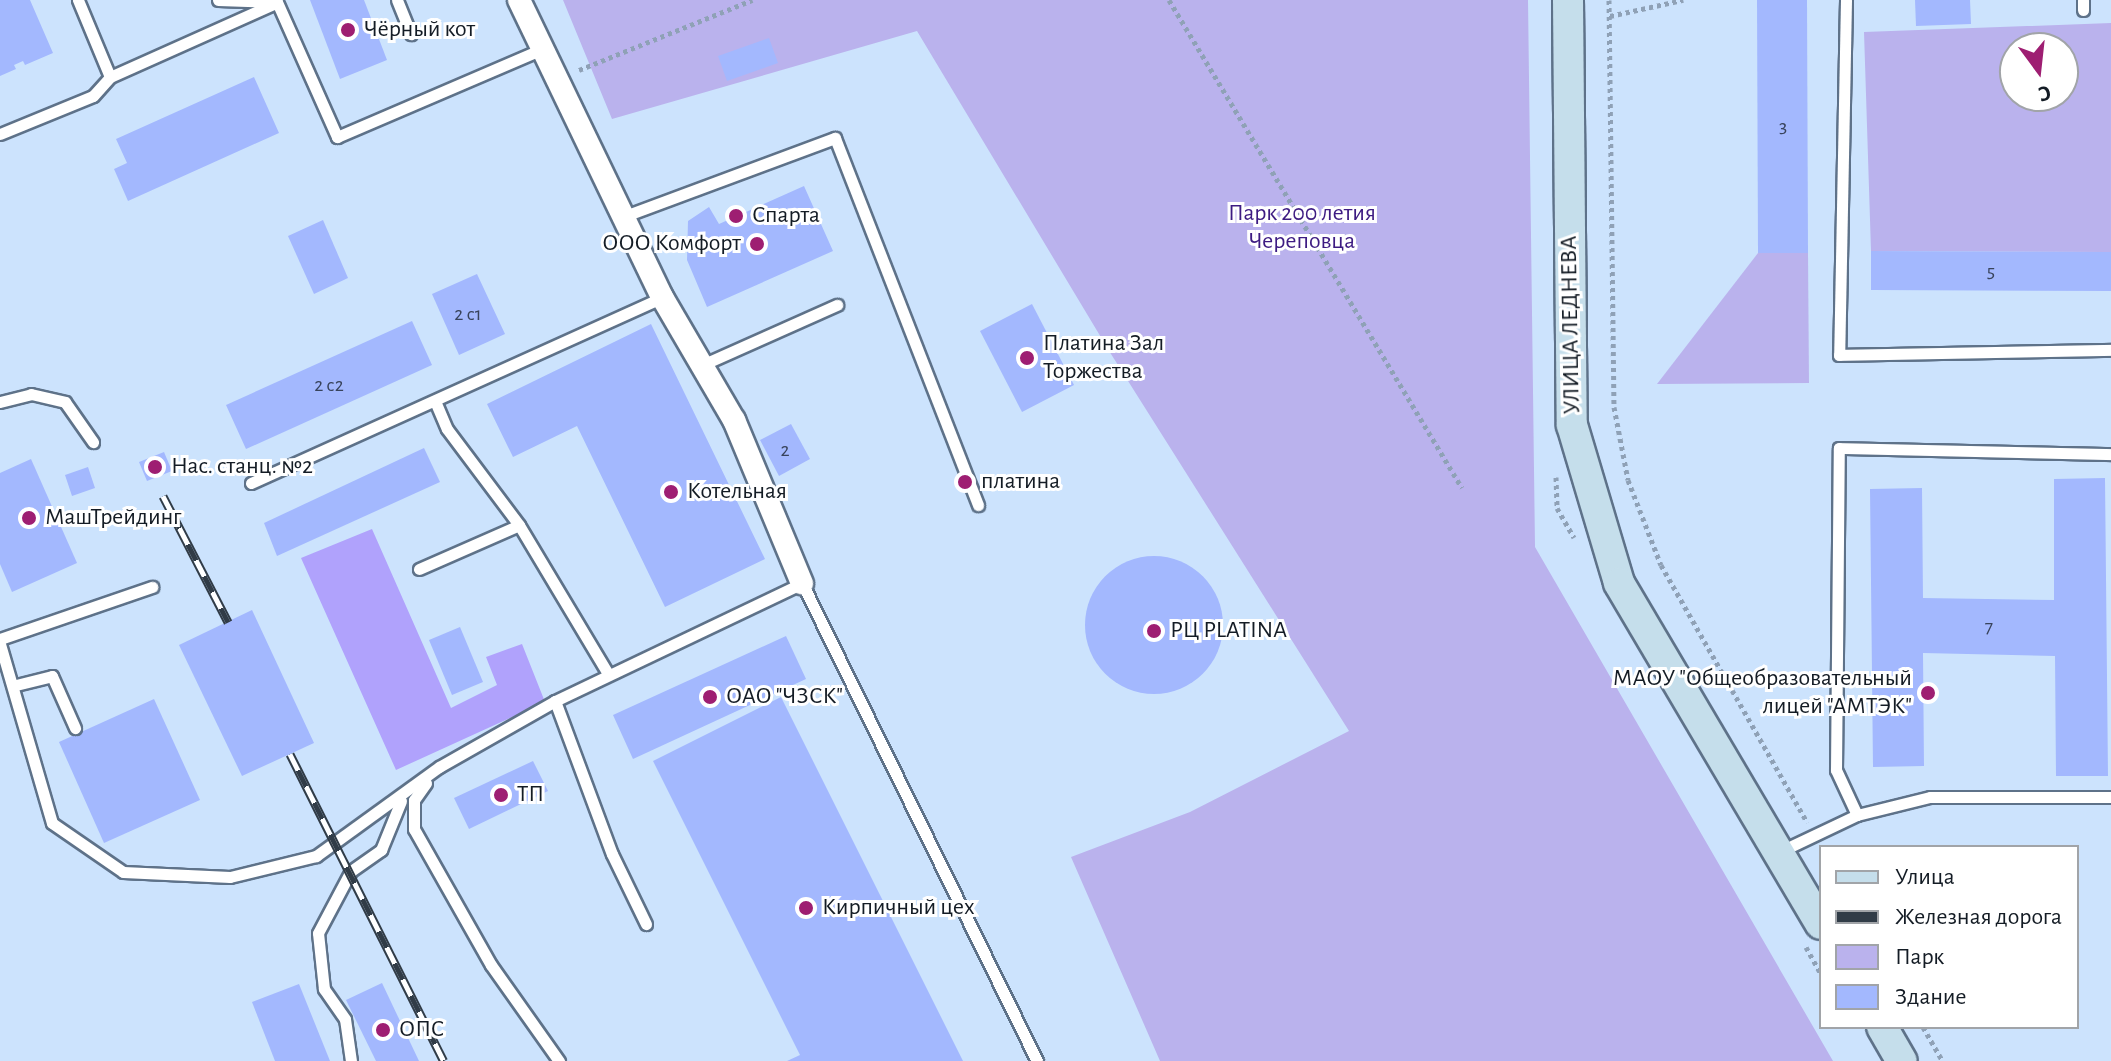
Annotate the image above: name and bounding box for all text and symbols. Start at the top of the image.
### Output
place label: Чёрный кот [364,16,475,44]
marker: Чёрный кот [339,21,357,39]
north arrow [1999,32,2079,112]
text: С [2036,81,2053,105]
house number: 3 [1779,114,1787,138]
park label: Парк 200 летия Череповца [1228,200,1376,256]
place label: Спарта [752,202,820,230]
marker: Спарта [727,207,745,225]
place label: ООО Комфорт [602,230,741,258]
marker: ООО Комфорт [748,235,766,253]
street label: УЛИЦА ЛЕДНЕВА [1555,236,1587,414]
house number: 5 [1987,259,1995,283]
house number: 2 с1 [454,302,482,326]
place label: Платина Зал Торжества [1043,330,1164,386]
marker: Платина Зал Торжества [1018,349,1036,367]
house number: 2 с2 [314,373,344,397]
house number: 2 [780,438,790,462]
place label: Нас. станц. №2 [171,453,313,481]
marker: Нас. станц. №2 [146,458,164,476]
place label: платина [981,468,1060,496]
marker: платина [956,473,974,491]
place label: Котельная [687,478,787,506]
marker: Котельная [662,483,680,501]
place label: МашТрейдинг [45,504,181,532]
marker: МашТрейдинг [20,509,38,527]
house number: 7 [1985,615,1993,639]
place label: РЦ PLATINA [1170,617,1287,645]
marker: РЦ PLATINA [1145,622,1163,640]
place label: МАОУ "Общеобразовательный лицей "АМТЭК" [1613,665,1912,721]
place label: ОАО "ЧЗСК" [726,683,843,711]
marker: МАОУ "Общеобразовательный лицей "АМТЭК" [1919,684,1937,702]
marker: ОАО "ЧЗСК" [701,688,719,706]
place label: ТП [517,781,544,809]
marker: ТП [492,786,510,804]
legend [1819,845,2079,1029]
text: Улица [1895,865,1955,889]
place label: Кирпичный цех [822,894,975,922]
marker: Кирпичный цех [797,899,815,917]
text: Железная дорога [1895,905,2062,929]
text: Парк [1895,945,1944,969]
text: Здание [1895,985,1966,1009]
place label: ОПС [399,1016,444,1044]
marker: ОПС [374,1021,392,1039]

